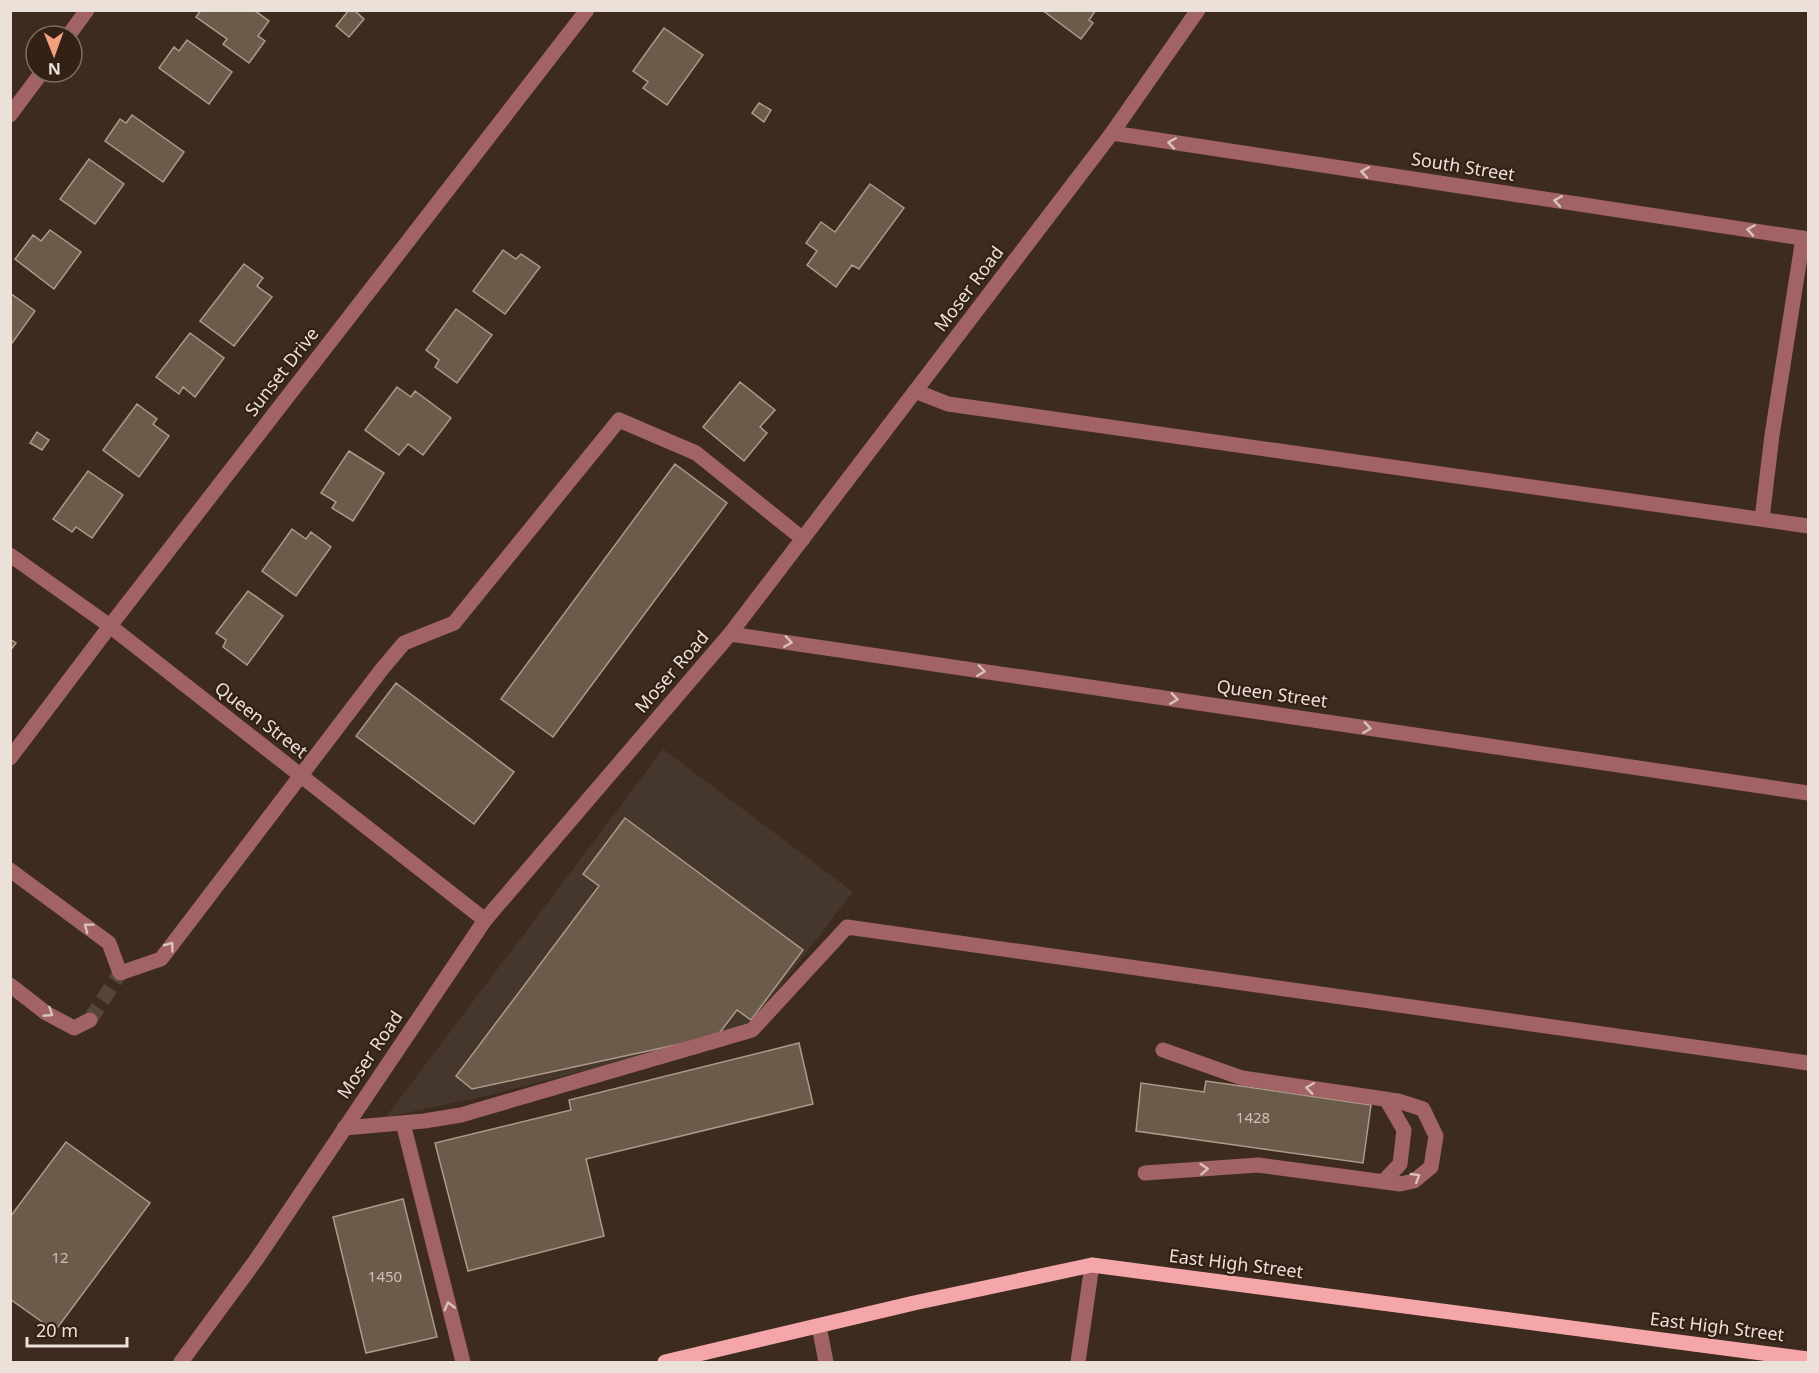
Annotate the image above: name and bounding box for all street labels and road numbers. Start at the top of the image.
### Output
street label: South Street [1410,146,1517,186]
street label: Moser Road [928,241,1008,336]
street label: Sunset Drive [239,322,323,421]
street label: Moser Road [629,625,714,717]
street label: Queen Street [1215,673,1330,713]
street label: Queen Street [210,675,313,763]
street label: Moser Road [331,1006,407,1103]
street label: East High Street [1168,1243,1305,1283]
street label: East High Street [1649,1306,1786,1346]

